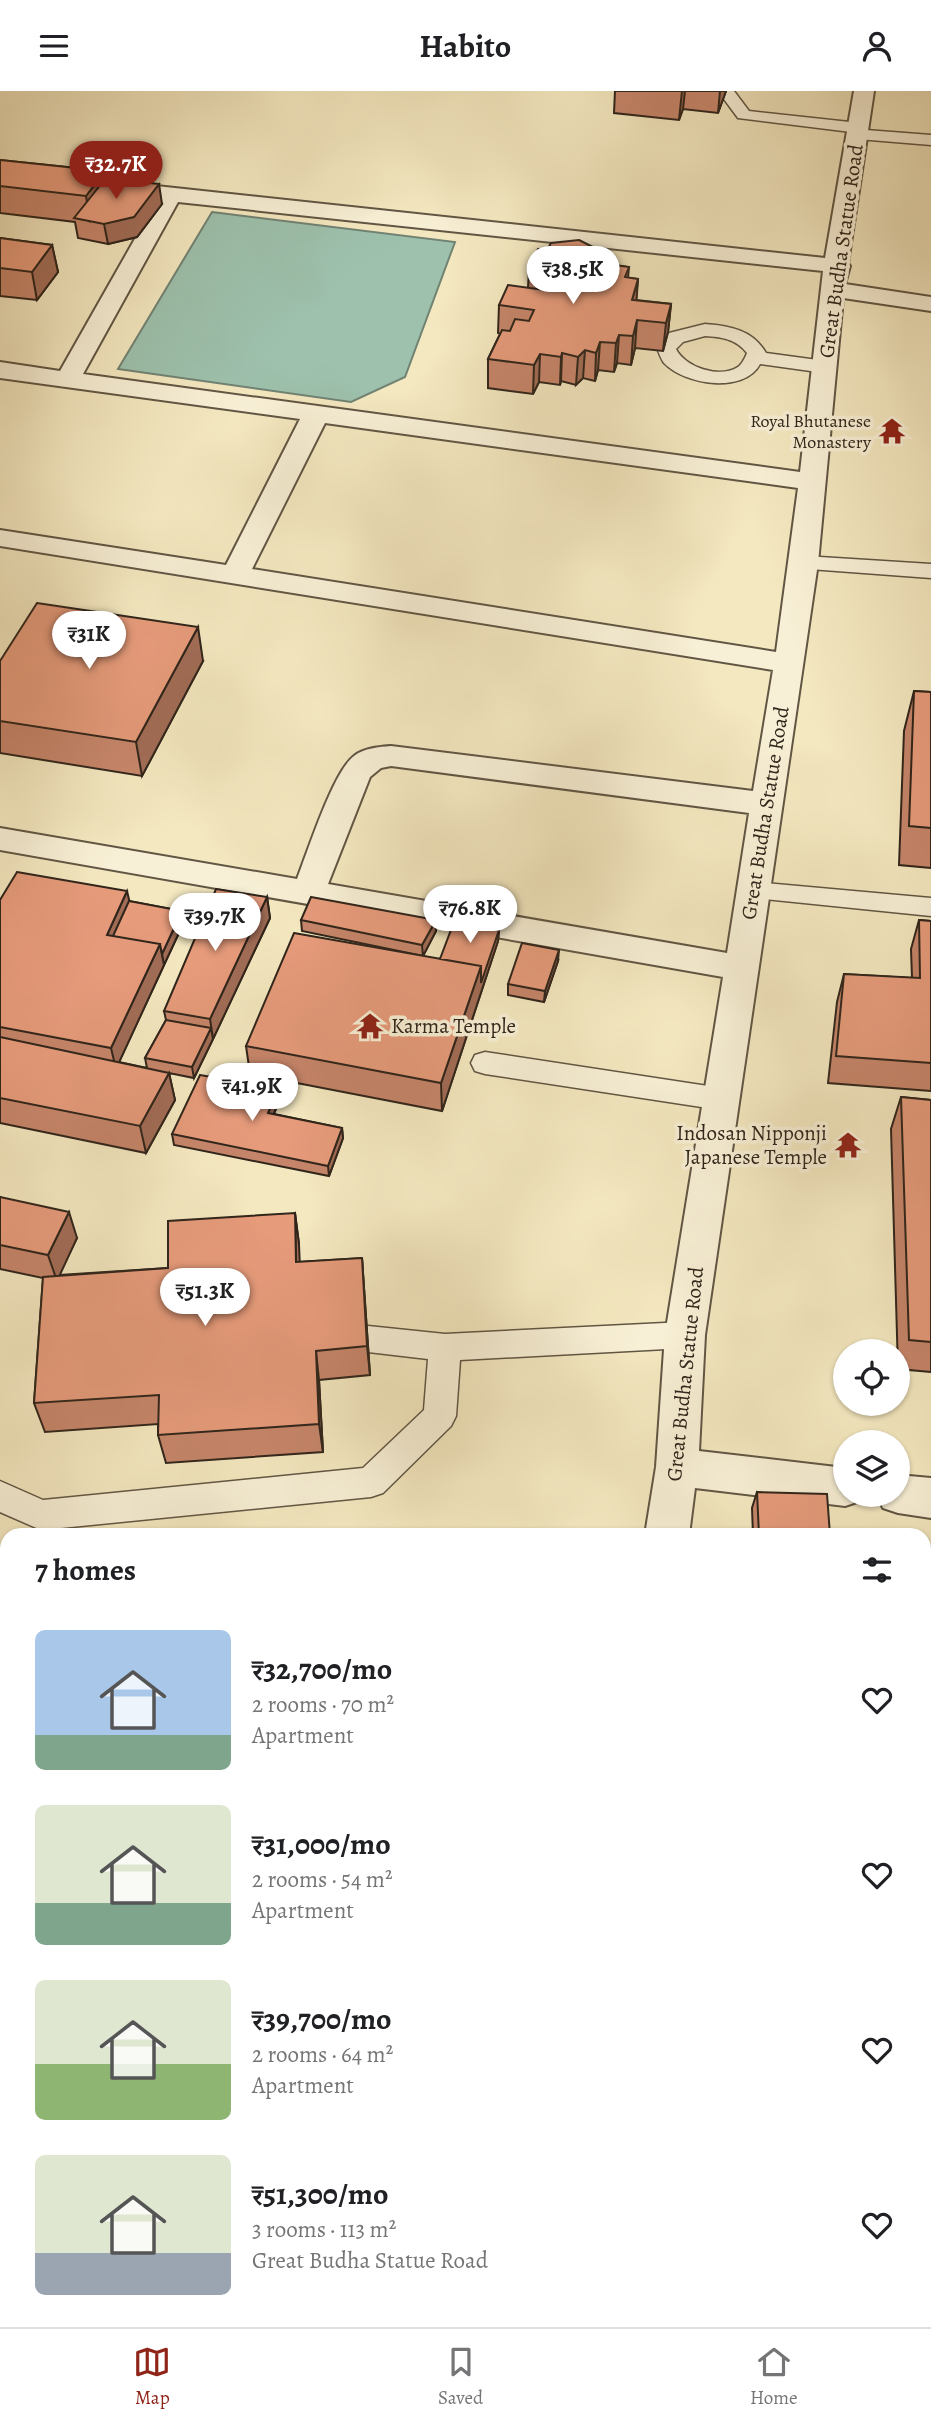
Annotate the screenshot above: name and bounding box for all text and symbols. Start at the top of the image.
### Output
text: Habito [420,24,511,68]
icon: menu [35,27,73,65]
icon: person [858,27,896,65]
pin: ₹32.7K [59,141,173,201]
street label: Great Budha Statue Road [812,142,870,360]
text: ₹32.7K [86,148,146,179]
pin: ₹38.5K [516,247,630,306]
text: ₹38.5K [543,253,603,284]
place label: Royal Bhutanese Monastery [750,409,872,454]
temple icon: Royal Bhutanese Monastery [877,416,907,446]
pin: ₹31K [48,611,130,671]
text: ₹31K [68,618,110,649]
street label: Great Budha Statue Road [734,704,796,922]
pin: ₹76.8K [413,885,527,945]
text: ₹76.8K [439,892,501,923]
pin: ₹39.7K [158,893,272,953]
text: ₹39.7K [185,900,245,931]
temple icon: Karma Temple [355,1011,385,1041]
place label: Karma Temple [391,1012,516,1040]
pin: ₹41.9K [195,1063,309,1123]
text: ₹41.9K [222,1070,282,1101]
place label: Indosan Nipponji Japanese Temple [676,1119,827,1171]
temple icon: Indosan Nipponji Japanese Temple [833,1130,863,1160]
street label: Great Budha Statue Road [660,1265,710,1483]
pin: ₹51.3K [148,1269,262,1328]
text: ₹51.3K [176,1275,234,1306]
map controls [833,1339,910,1507]
button: locate [833,1339,910,1416]
button: layers [833,1430,910,1507]
text: 7 homes [35,1550,136,1590]
icon: filters [858,1551,896,1589]
text: ₹32,700/mo [252,1649,392,1689]
icon: home [91,1658,175,1742]
icon: heart [858,1681,896,1719]
text: 2 rooms · 70 m² [252,1689,394,1720]
text: Apartment [252,1720,354,1751]
text: ₹31,000/mo [252,1824,391,1864]
icon: home [91,1833,175,1917]
icon: heart [858,1856,896,1894]
text: 2 rooms · 54 m² [252,1864,393,1895]
text: Apartment [252,1895,354,1926]
text: ₹39,700/mo [252,1999,392,2039]
icon: home [91,2008,175,2092]
icon: heart [858,2031,896,2069]
text: 2 rooms · 64 m² [252,2039,393,2070]
text: Apartment [252,2070,354,2101]
text: ₹51,300/mo [252,2174,388,2214]
icon: home [91,2183,175,2267]
icon: heart [858,2206,896,2244]
text: 3 rooms · 113 m² [252,2214,396,2245]
text: Great Budha Statue Road [252,2245,488,2276]
tab: Map [133,2343,171,2411]
tab: Saved [438,2343,483,2411]
tab: Home [750,2343,798,2411]

